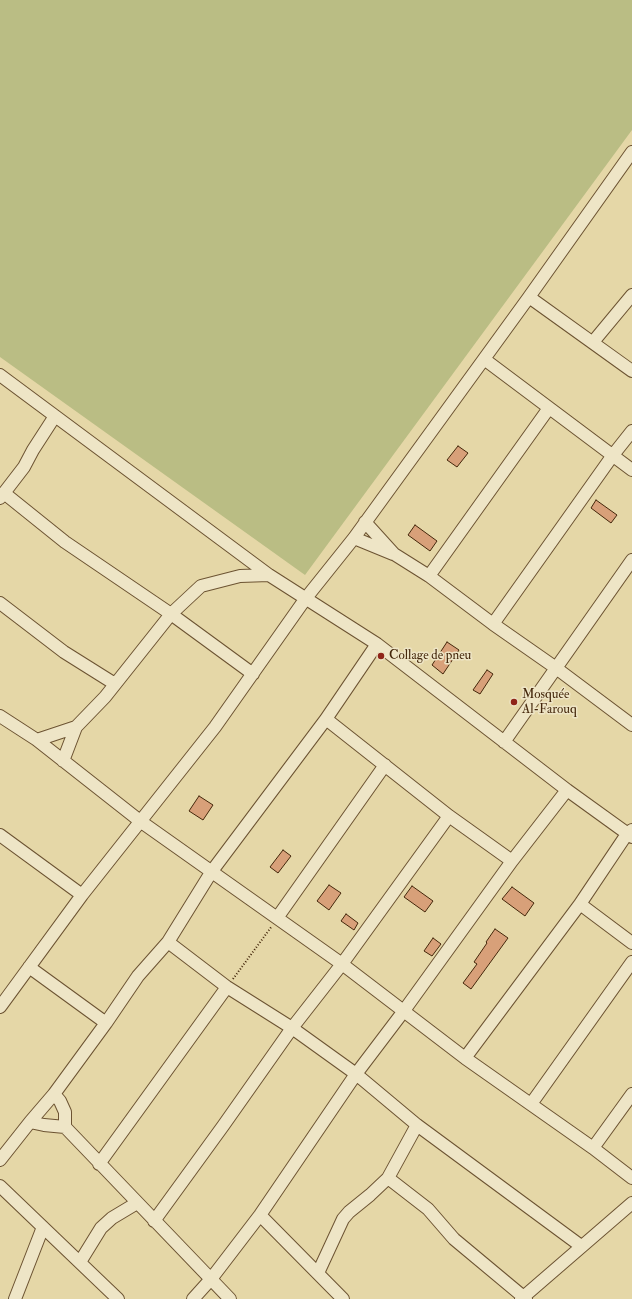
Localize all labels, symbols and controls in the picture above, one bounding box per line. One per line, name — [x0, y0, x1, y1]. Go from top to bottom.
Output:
place label: Collage de pneu — [389, 648, 471, 664]
marker: Collage de pneu — [376, 651, 386, 661]
place label: Mosquée Al-Farouq — [522, 687, 577, 718]
marker: Mosquée Al-Farouq — [509, 697, 519, 707]

